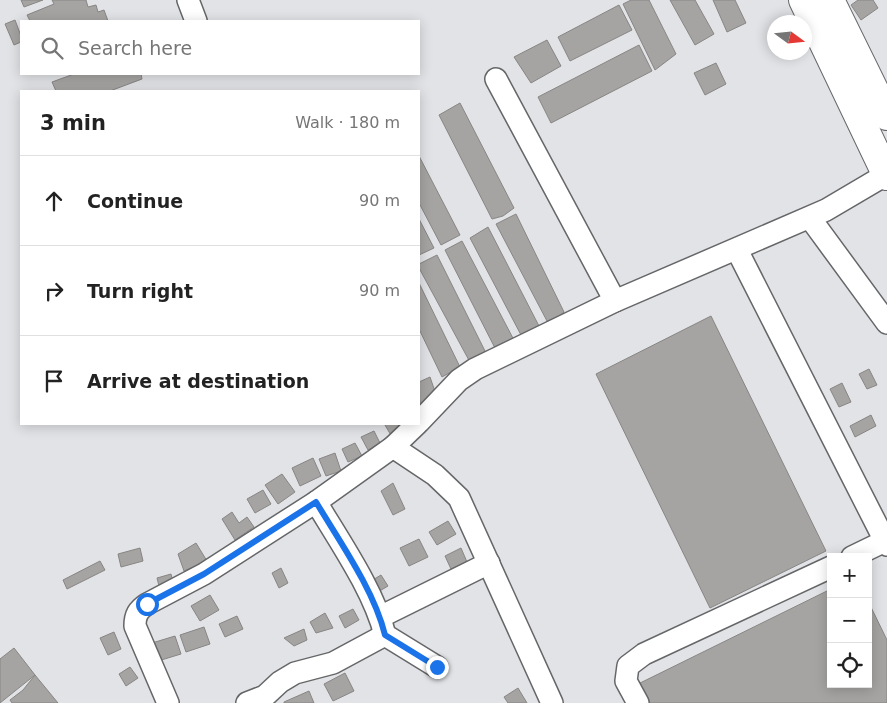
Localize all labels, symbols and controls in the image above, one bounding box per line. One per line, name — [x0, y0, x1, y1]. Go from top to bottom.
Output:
north arrow — [767, 15, 812, 60]
search box — [20, 20, 420, 75]
icon: search — [38, 34, 66, 62]
text: Search here — [78, 37, 192, 59]
text: 3 min — [40, 111, 106, 135]
text: Walk · 180 m — [295, 113, 400, 132]
icon: ahead — [40, 187, 68, 215]
text: Continue — [87, 190, 183, 212]
text: 90 m — [359, 191, 400, 210]
icon: right — [40, 277, 68, 305]
text: Turn right — [87, 280, 193, 302]
text: 90 m — [359, 281, 400, 300]
icon: arrive — [40, 367, 68, 395]
text: Arrive at destination — [87, 370, 309, 392]
map controls — [827, 553, 872, 688]
button: + — [827, 553, 872, 598]
route start — [136, 593, 159, 616]
button: − — [827, 598, 872, 643]
button: locate — [827, 643, 872, 688]
route end — [426, 656, 449, 679]

